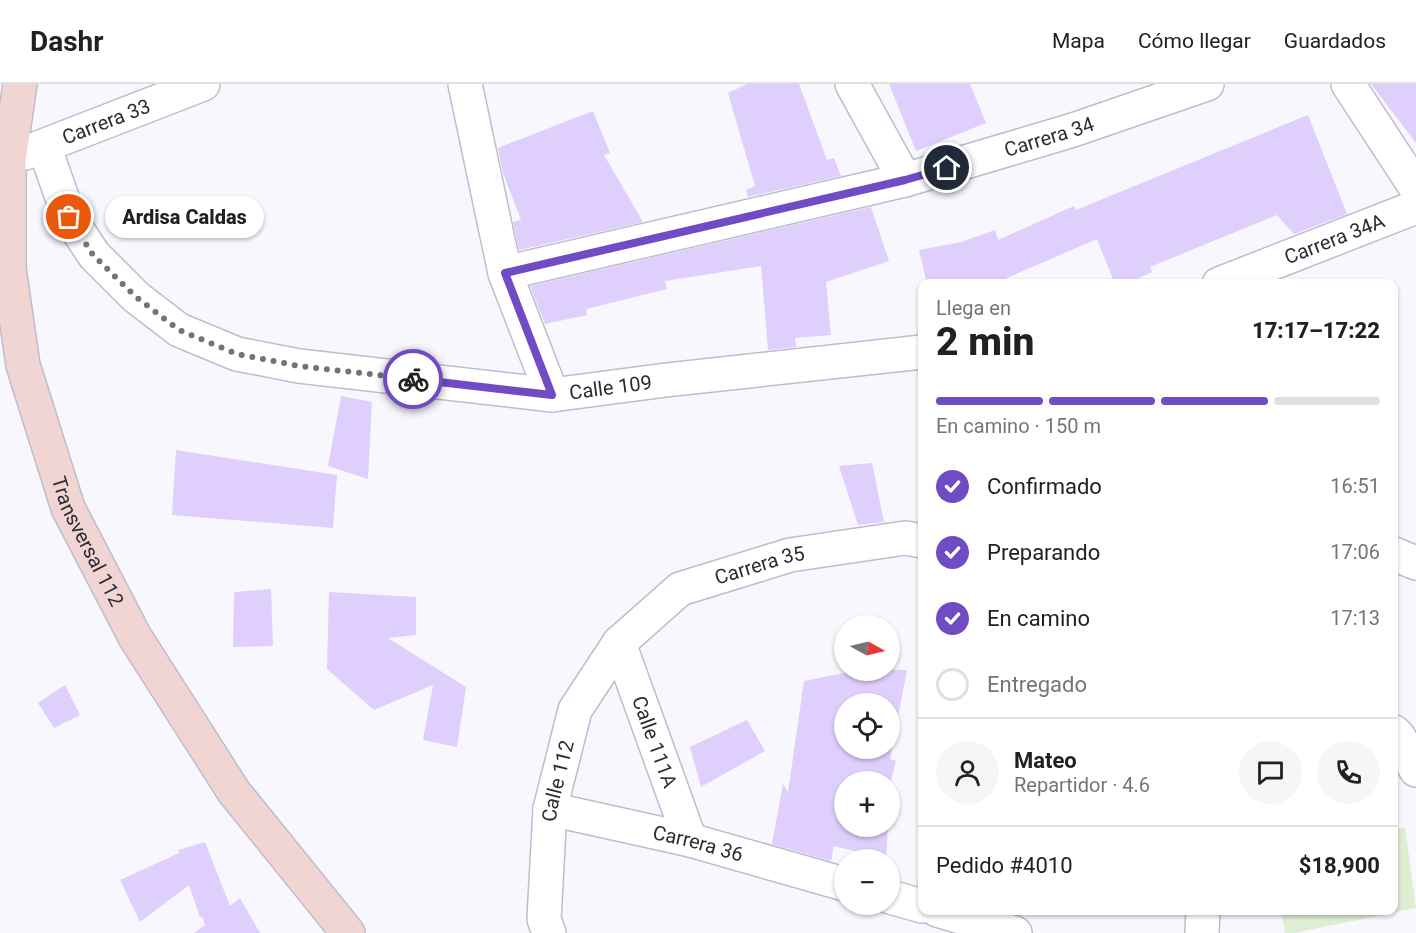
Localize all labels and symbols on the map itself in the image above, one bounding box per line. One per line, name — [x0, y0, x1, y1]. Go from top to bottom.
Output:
street label: Carrera 33 — [59, 94, 154, 149]
street label: Carrera 34 — [1001, 112, 1097, 162]
pin — [921, 142, 972, 193]
pin — [43, 191, 94, 242]
callout: Ardisa Caldas — [105, 196, 264, 238]
street label: Carrera 34A — [1281, 208, 1388, 269]
courier — [383, 349, 443, 409]
street label: Calle 109 — [568, 370, 653, 405]
street label: Transversal 112 — [47, 473, 129, 610]
street label: Carrera 35 — [712, 541, 806, 590]
north arrow — [834, 615, 900, 681]
street label: Calle 111A — [627, 693, 682, 791]
street label: Calle 112 — [537, 738, 579, 822]
street label: Carrera 36 — [651, 820, 746, 867]

